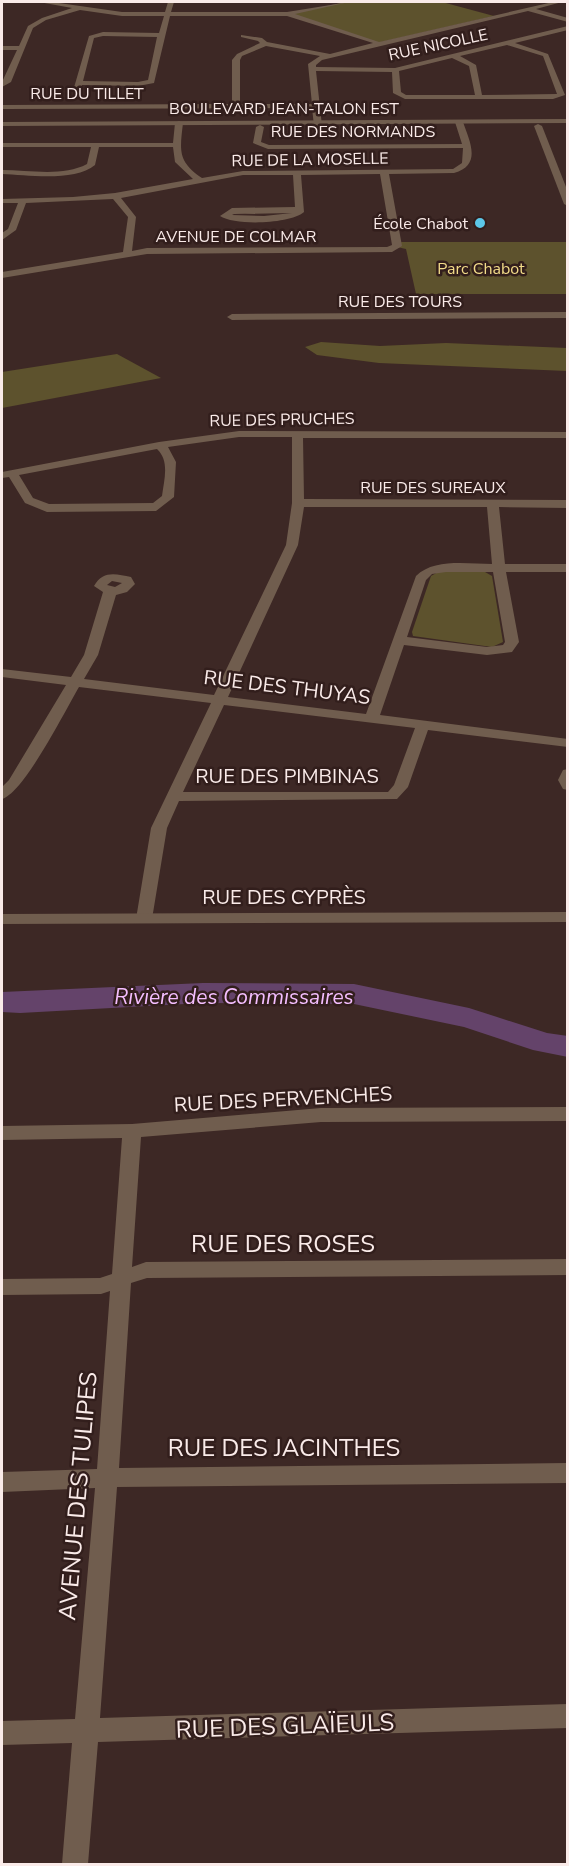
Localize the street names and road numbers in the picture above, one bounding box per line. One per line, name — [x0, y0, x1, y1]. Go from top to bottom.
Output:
street label: RUE NICOLLE — [386, 24, 490, 66]
street label: RUE DU TILLET — [30, 83, 144, 105]
street label: BOULEVARD JEAN-TALON EST — [169, 98, 399, 120]
street label: RUE DES NORMANDS — [271, 121, 435, 143]
street label: RUE DE LA MOSELLE — [231, 148, 389, 172]
street label: AVENUE DE COLMAR — [156, 226, 317, 248]
street label: RUE DES TOURS — [338, 291, 462, 313]
street label: RUE DES PRUCHES — [209, 408, 355, 432]
street label: RUE DES SUREAUX — [360, 477, 506, 499]
street label: RUE DES THUYAS — [202, 664, 372, 711]
street label: RUE DES PIMBINAS — [195, 763, 379, 790]
street label: RUE DES CYPRÈS — [202, 884, 366, 911]
street label: RUE DES PERVENCHES — [173, 1080, 393, 1119]
street label: RUE DES ROSES — [191, 1228, 375, 1260]
street label: AVENUE DES TULIPES — [51, 1370, 105, 1622]
street label: RUE DES JACINTHES — [168, 1432, 400, 1464]
street label: RUE DES GLAÏEULS — [175, 1706, 395, 1746]

